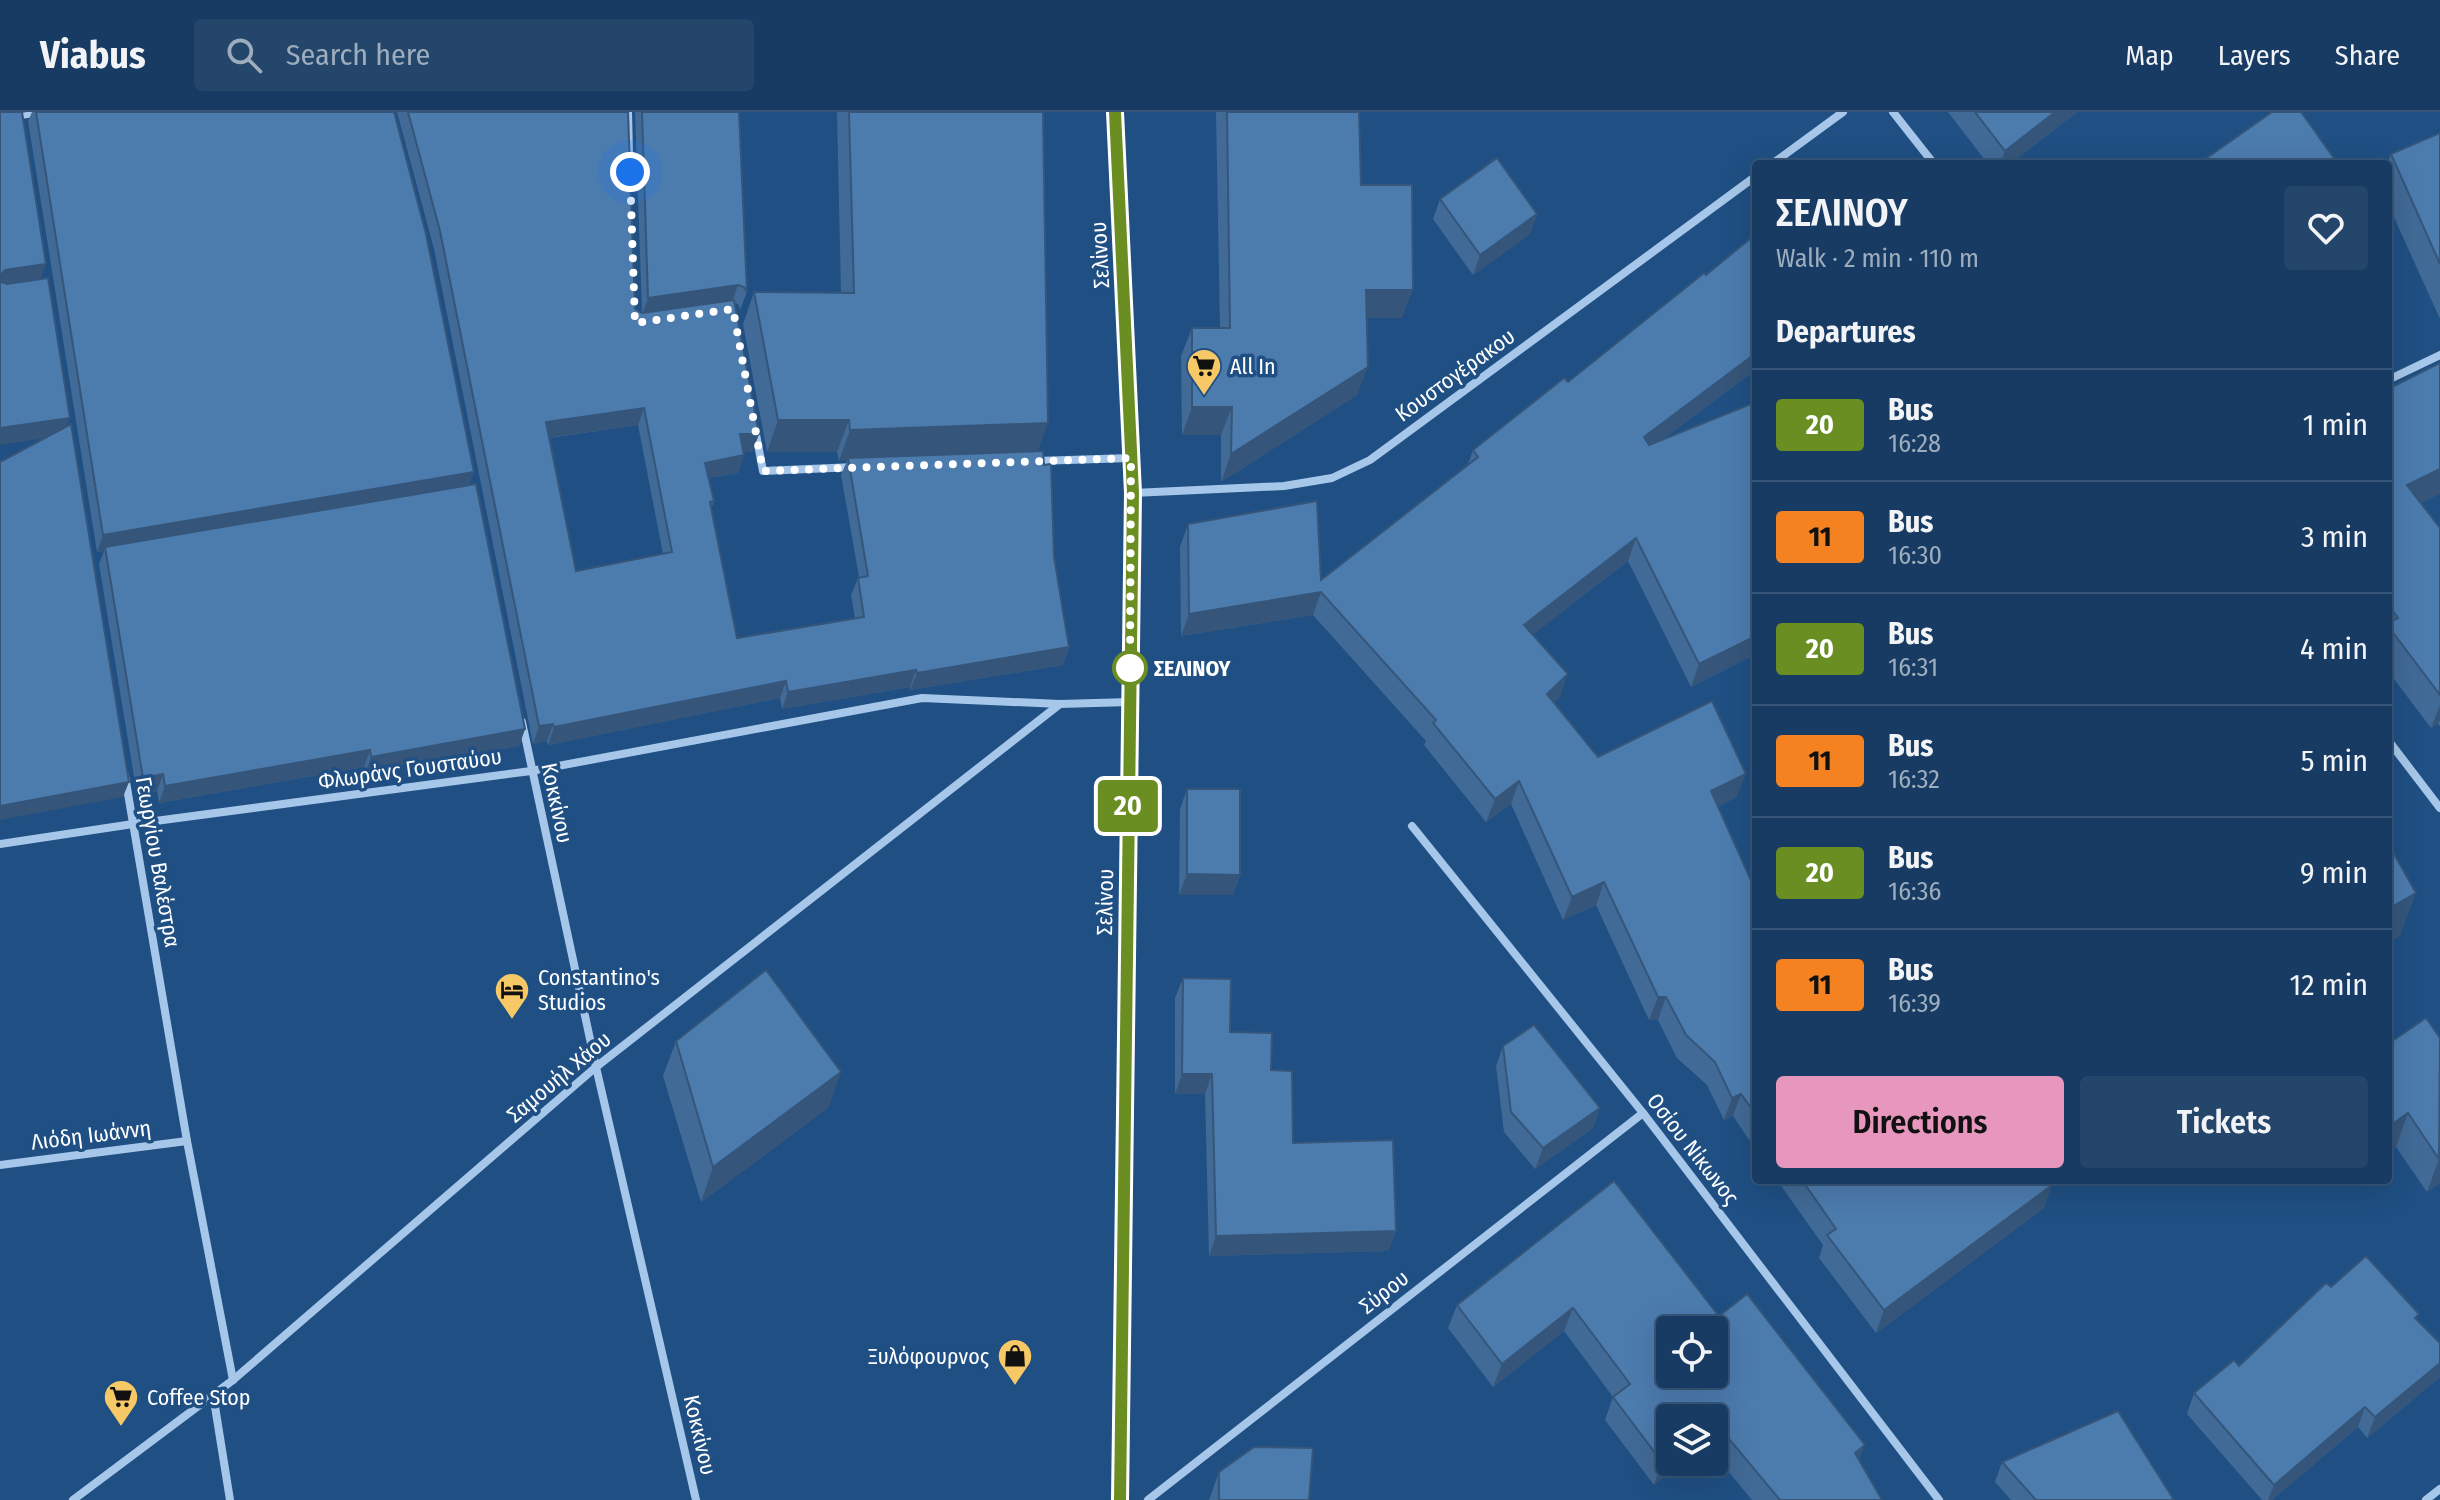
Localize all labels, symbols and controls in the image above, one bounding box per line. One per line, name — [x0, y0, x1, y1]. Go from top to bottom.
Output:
search box — [194, 19, 754, 91]
text: Viabus — [40, 32, 146, 78]
icon: search — [222, 33, 266, 77]
text: Search here — [286, 37, 430, 73]
text: Map — [2125, 39, 2174, 72]
text: Layers — [2218, 39, 2291, 72]
text: Share — [2335, 39, 2400, 72]
your location — [610, 152, 650, 192]
button: heart — [2284, 186, 2368, 270]
text: ΣΕΛΙΝΟΥ — [1776, 190, 1908, 236]
street label: Σελίνου — [1085, 221, 1115, 289]
text: Walk · 2 min · 110 m — [1776, 243, 1979, 274]
text: Departures — [1776, 314, 1916, 350]
street label: Κουστογέρακου — [1390, 323, 1520, 427]
supermarket icon: All In — [1185, 347, 1223, 397]
place label: All In — [1230, 353, 1276, 380]
text: Bus — [1888, 392, 1933, 428]
text: 1 min — [2303, 407, 2368, 443]
text: 20 — [1806, 408, 1834, 441]
text: 16:28 — [1888, 428, 1941, 459]
text: Bus — [1888, 504, 1933, 540]
text: 3 min — [2301, 519, 2368, 555]
text: 11 — [1808, 520, 1832, 553]
text: 16:30 — [1888, 540, 1942, 571]
text: Bus — [1888, 616, 1933, 652]
text: 4 min — [2300, 631, 2368, 667]
text: 20 — [1806, 632, 1834, 665]
marker: ΣΕΛΙΝΟΥ — [1113, 651, 1147, 685]
text: 16:31 — [1888, 652, 1938, 683]
place label: ΣΕΛΙΝΟΥ — [1154, 655, 1231, 682]
text: Bus — [1888, 728, 1933, 764]
street label: Φλωράνς Γουσταύου — [316, 743, 504, 795]
text: 5 min — [2301, 743, 2368, 779]
text: 11 — [1808, 744, 1832, 777]
street label: Κοκκίνου — [535, 760, 579, 846]
text: 16:32 — [1888, 764, 1940, 795]
street label: Γεωργίου Βαλέστρα — [130, 774, 186, 950]
line badge: 20 — [1092, 780, 1164, 832]
text: 20 — [1114, 789, 1142, 822]
text: Bus — [1888, 840, 1933, 876]
text: 9 min — [2300, 855, 2368, 891]
text: 20 — [1806, 856, 1834, 889]
street label: Σελίνου — [1091, 868, 1119, 936]
text: 16:36 — [1888, 876, 1941, 907]
text: Bus — [1888, 952, 1933, 988]
place label: Constantino's Studios — [538, 964, 660, 1016]
text: 12 min — [2290, 967, 2368, 1003]
text: 11 — [1808, 968, 1832, 1001]
hotel icon: Constantino's Studios — [493, 971, 531, 1021]
text: 16:39 — [1888, 988, 1941, 1019]
street label: Σαμουήλ Χάου — [502, 1026, 616, 1128]
button: Directions — [1776, 1076, 2064, 1168]
button: Tickets — [2080, 1076, 2368, 1168]
street label: Οσίου Νίκωνος — [1641, 1088, 1745, 1210]
street label: Λιόδη Ιωάννη — [29, 1114, 153, 1156]
street label: Σύρου — [1354, 1264, 1414, 1320]
map controls — [1656, 1316, 1728, 1476]
button: locate — [1656, 1316, 1728, 1388]
shop icon: Ξυλόφουρνος — [996, 1337, 1034, 1387]
place label: Ξυλόφουρνος — [868, 1343, 989, 1370]
supermarket icon: Coffee Stop — [102, 1378, 140, 1428]
place label: Coffee Stop — [147, 1384, 251, 1411]
street label: Κοκκίνου — [678, 1392, 722, 1478]
button: layers — [1656, 1404, 1728, 1476]

